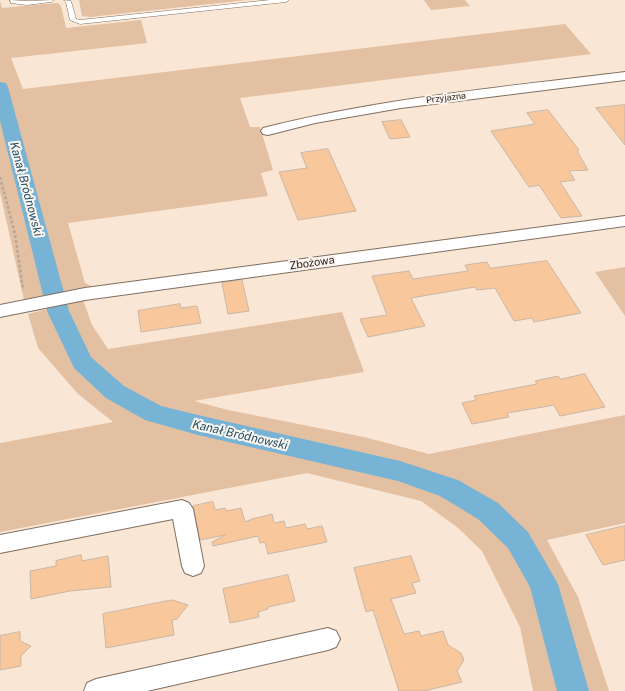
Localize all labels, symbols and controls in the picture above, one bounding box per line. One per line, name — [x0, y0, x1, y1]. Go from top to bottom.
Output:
street label: Przyjazna — [425, 90, 467, 106]
water label: Kanał Bródnowski — [6, 140, 46, 238]
street label: Zbożowa — [289, 253, 335, 273]
water label: Kanał Bródnowski — [191, 417, 289, 453]

